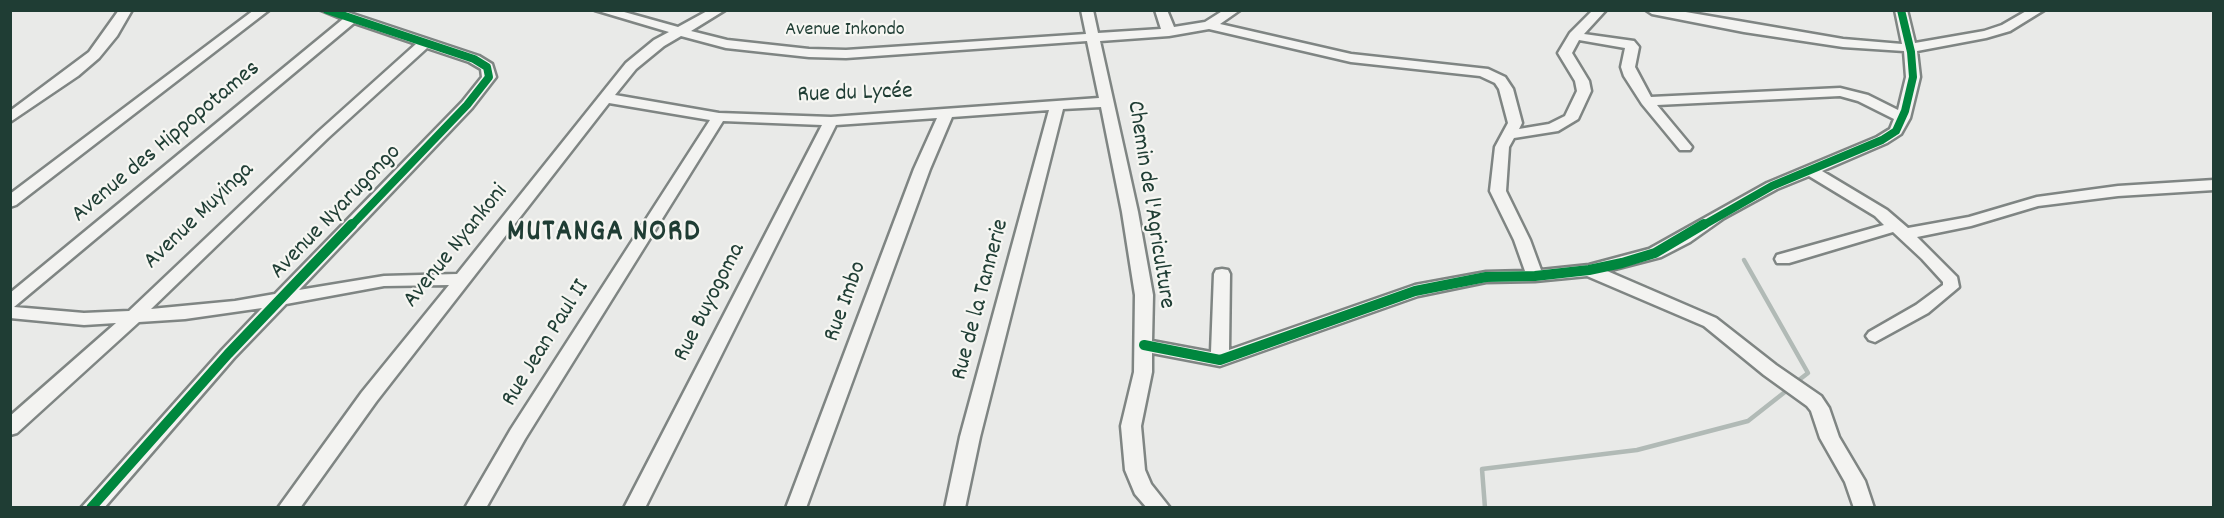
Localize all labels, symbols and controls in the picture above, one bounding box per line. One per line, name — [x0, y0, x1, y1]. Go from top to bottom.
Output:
street label: Avenue Inkondo — [785, 19, 905, 43]
street label: Avenue des Hippopotames — [67, 56, 267, 230]
street label: Rue du Lycée — [797, 79, 913, 111]
street label: Chemin de l'Agriculture — [1118, 99, 1180, 311]
street label: Avenue Nyarugongo — [265, 139, 409, 287]
street label: Avenue Muyinga — [139, 157, 261, 277]
street label: Avenue Nyankoni — [398, 179, 516, 315]
street label: Rue de la Tannerie — [947, 216, 1017, 384]
district label: MUTANGA NORD — [507, 217, 701, 253]
street label: Rue Buyogoma — [669, 239, 753, 367]
street label: Rue Imbo — [819, 258, 875, 346]
street label: Rue Jean Paul II — [497, 275, 597, 413]

